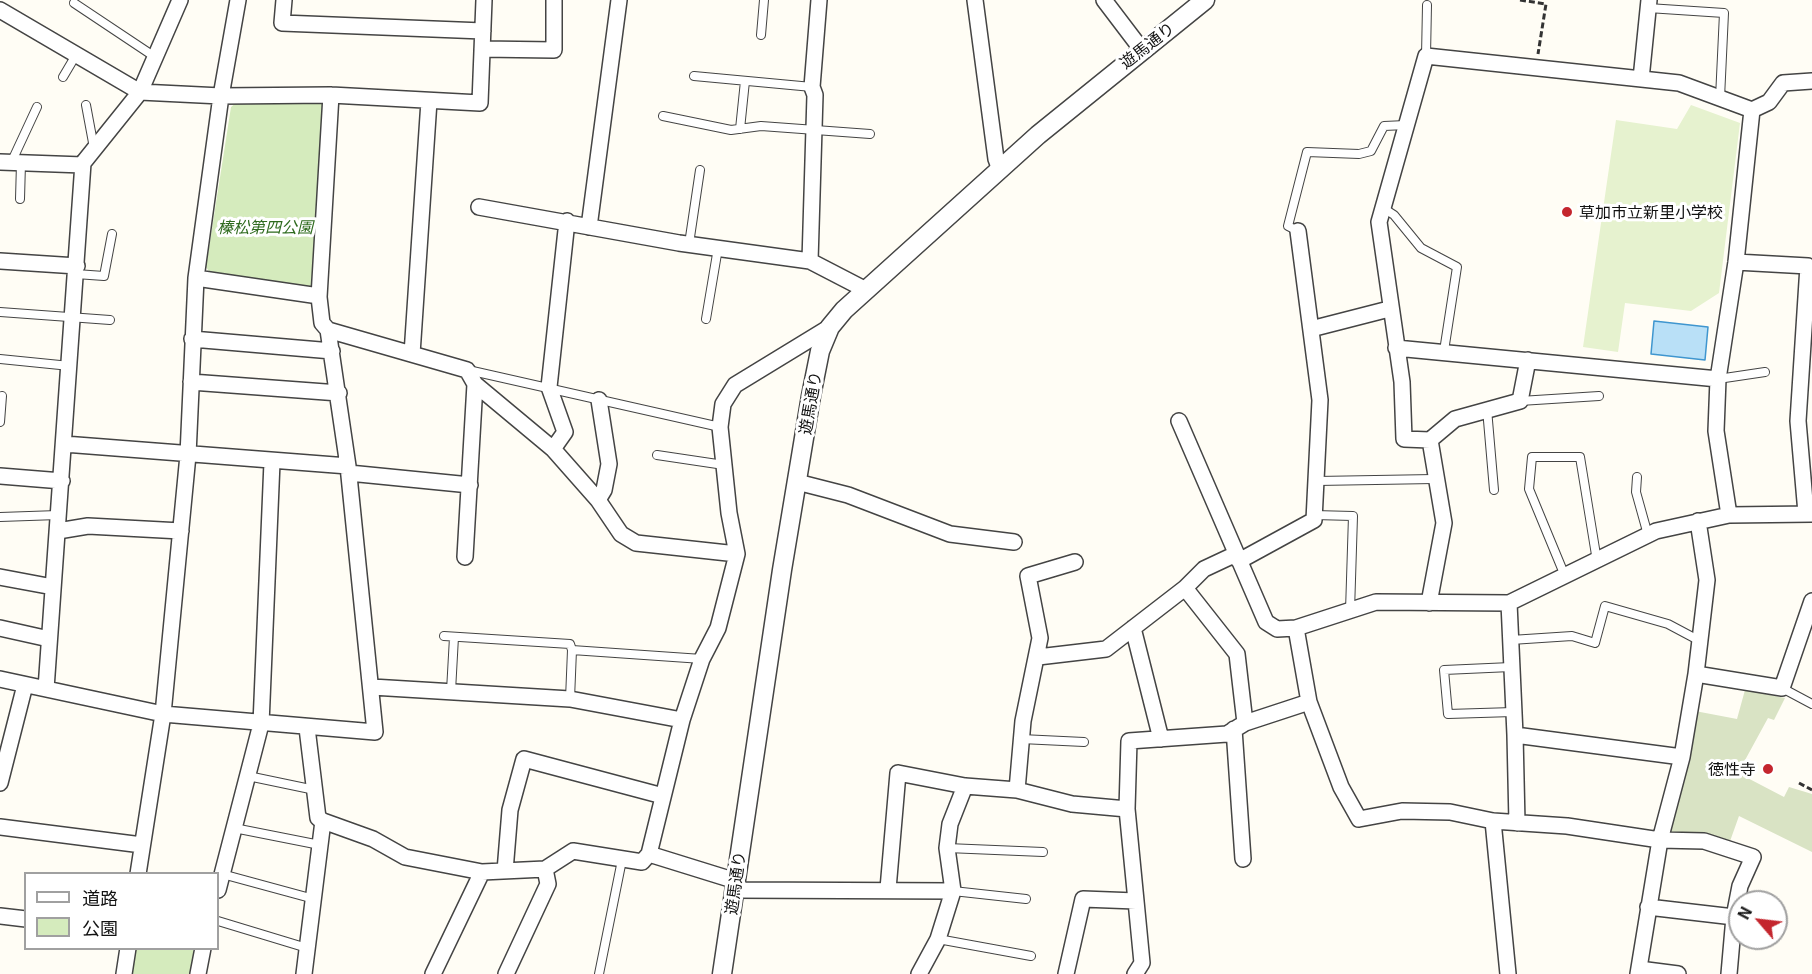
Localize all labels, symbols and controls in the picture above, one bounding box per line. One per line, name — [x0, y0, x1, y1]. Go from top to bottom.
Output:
street label: 遊馬通り — [1116, 18, 1178, 72]
place label: 草加市立新里小学校 — [1579, 202, 1723, 222]
marker: 草加市立新里小学校 — [1560, 205, 1574, 219]
park label: 榛松第四公園 — [217, 217, 313, 237]
street label: 遊馬通り — [795, 370, 825, 436]
place label: 徳性寺 — [1708, 759, 1756, 779]
marker: 徳性寺 — [1761, 762, 1775, 776]
street label: 遊馬通り — [721, 850, 749, 916]
legend — [24, 872, 219, 950]
text: 道路 — [82, 884, 118, 910]
north arrow — [1728, 890, 1788, 950]
text: N — [1730, 902, 1757, 923]
text: 公園 — [82, 914, 118, 940]

